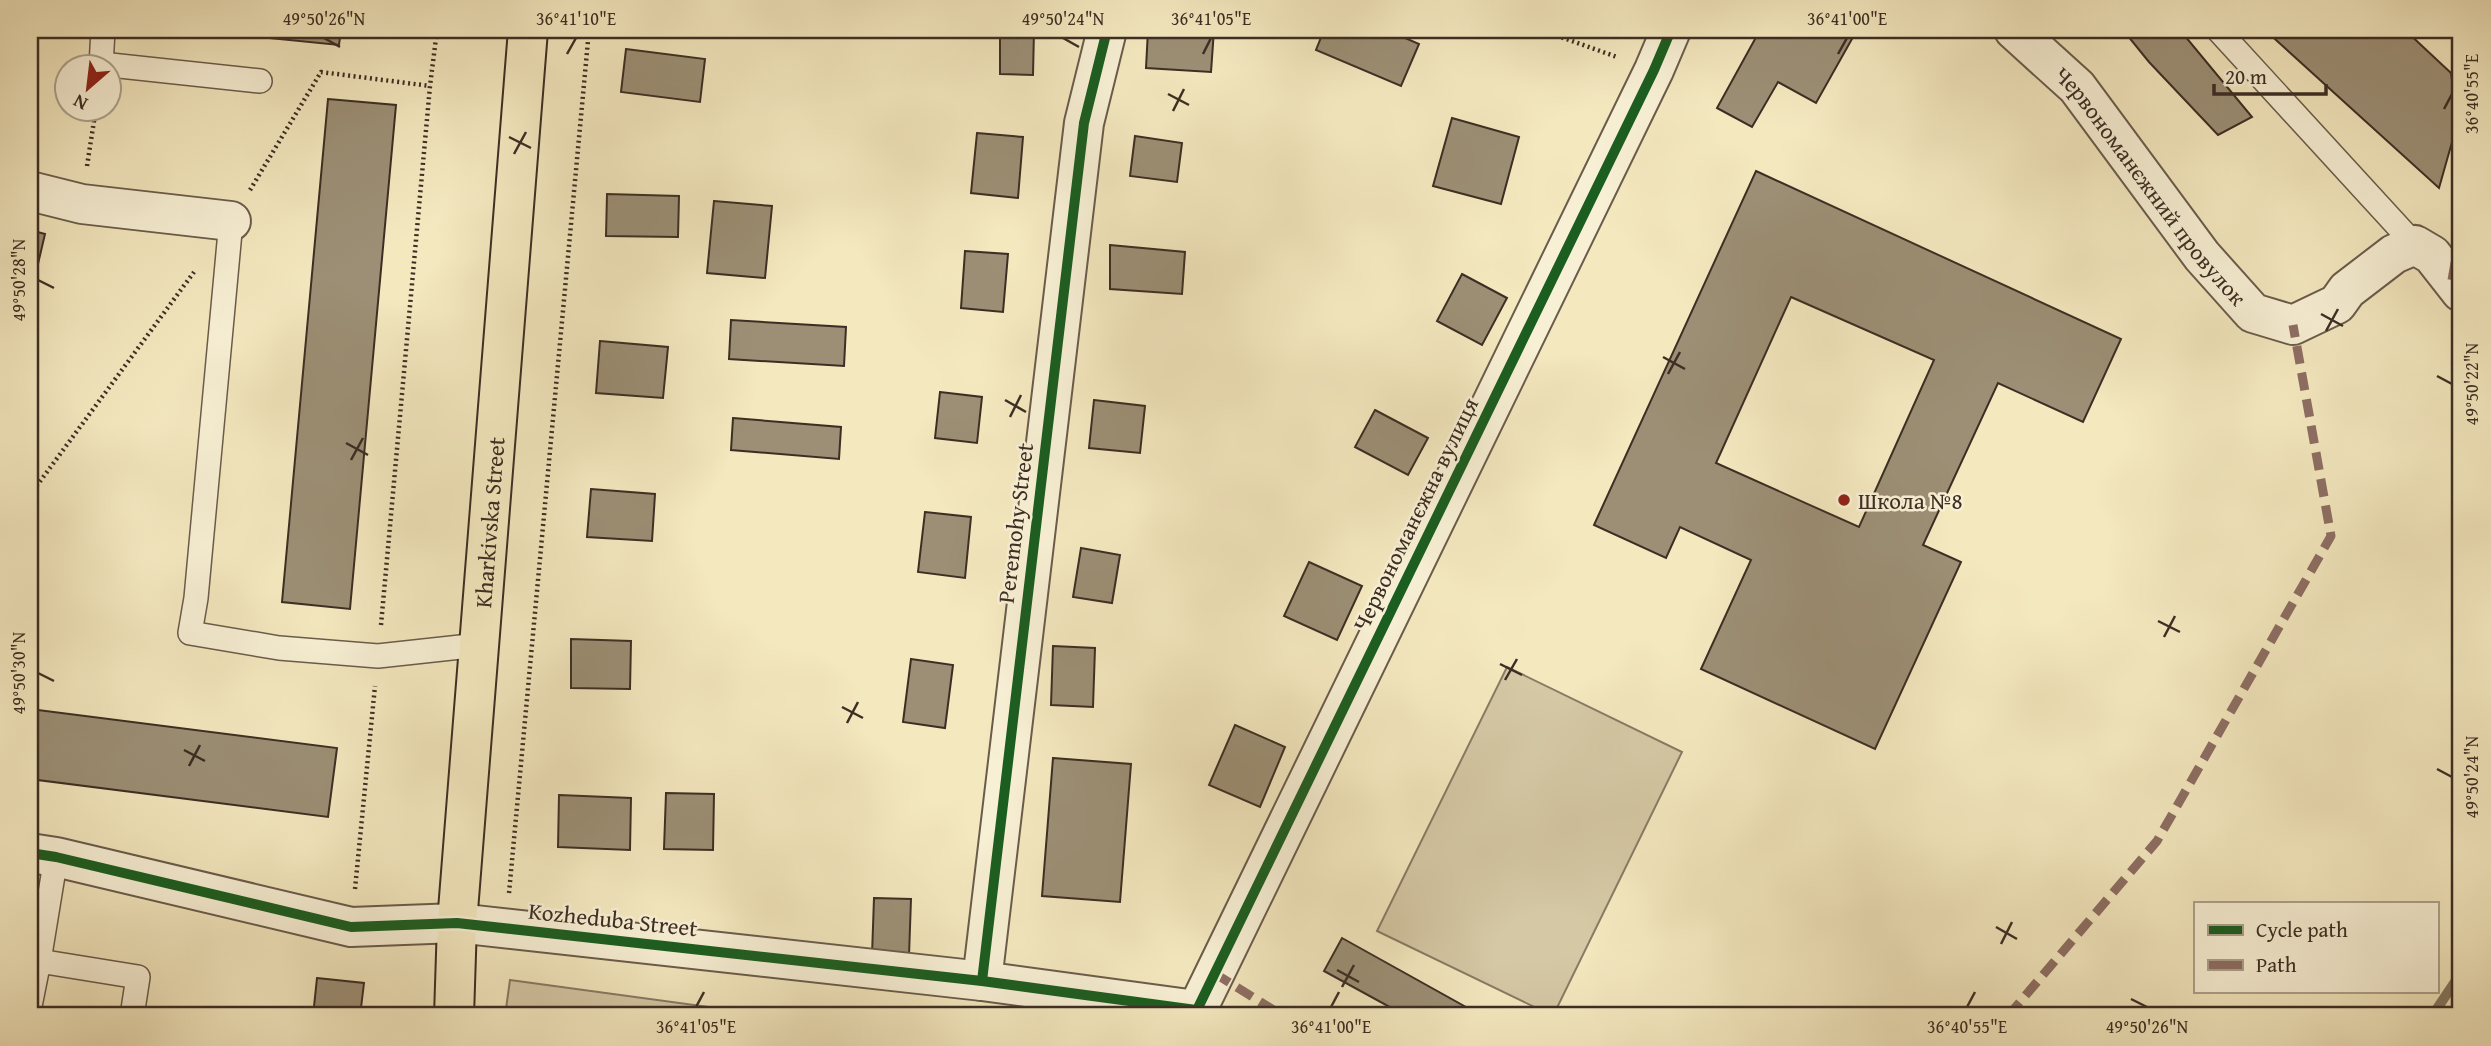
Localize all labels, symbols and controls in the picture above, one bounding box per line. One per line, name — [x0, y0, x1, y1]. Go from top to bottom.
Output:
text: 49°50'26"N — [283, 5, 366, 32]
text: 36°41'10"E — [536, 5, 616, 32]
text: 49°50'24"N — [1022, 5, 1105, 32]
text: 36°41'05"E — [1171, 5, 1251, 32]
text: 36°41'00"E — [1807, 5, 1887, 32]
north arrow — [52, 52, 122, 122]
scale bar — [2214, 52, 2326, 96]
text: 36°40'55"E — [2458, 54, 2485, 134]
street label: Червономанєжний провулок — [2048, 58, 2255, 312]
text: 20 m — [2225, 61, 2267, 92]
text: N — [68, 88, 92, 118]
text: 49°50'28"N — [5, 238, 32, 321]
text: 49°50'22"N — [2458, 342, 2485, 425]
street label: Червономанєжна вулиця — [1344, 391, 1486, 636]
street label: Kharkivska Street — [466, 436, 512, 609]
street label: Peremohy Street — [989, 441, 1041, 605]
place label: Школа №8 — [1858, 484, 1962, 517]
marker: Школа №8 — [1836, 492, 1852, 508]
text: 49°50'30"N — [5, 631, 32, 714]
text: 49°50'24"N — [2458, 735, 2485, 818]
street label: Kozheduba Street — [527, 894, 699, 944]
legend — [2194, 902, 2438, 993]
text: Cycle path — [2256, 914, 2348, 945]
text: Path — [2256, 949, 2297, 980]
text: 36°41'05"E — [656, 1013, 736, 1040]
text: 36°41'00"E — [1291, 1013, 1371, 1040]
text: 36°40'55"E — [1927, 1013, 2007, 1040]
text: 49°50'26"N — [2106, 1013, 2189, 1040]

